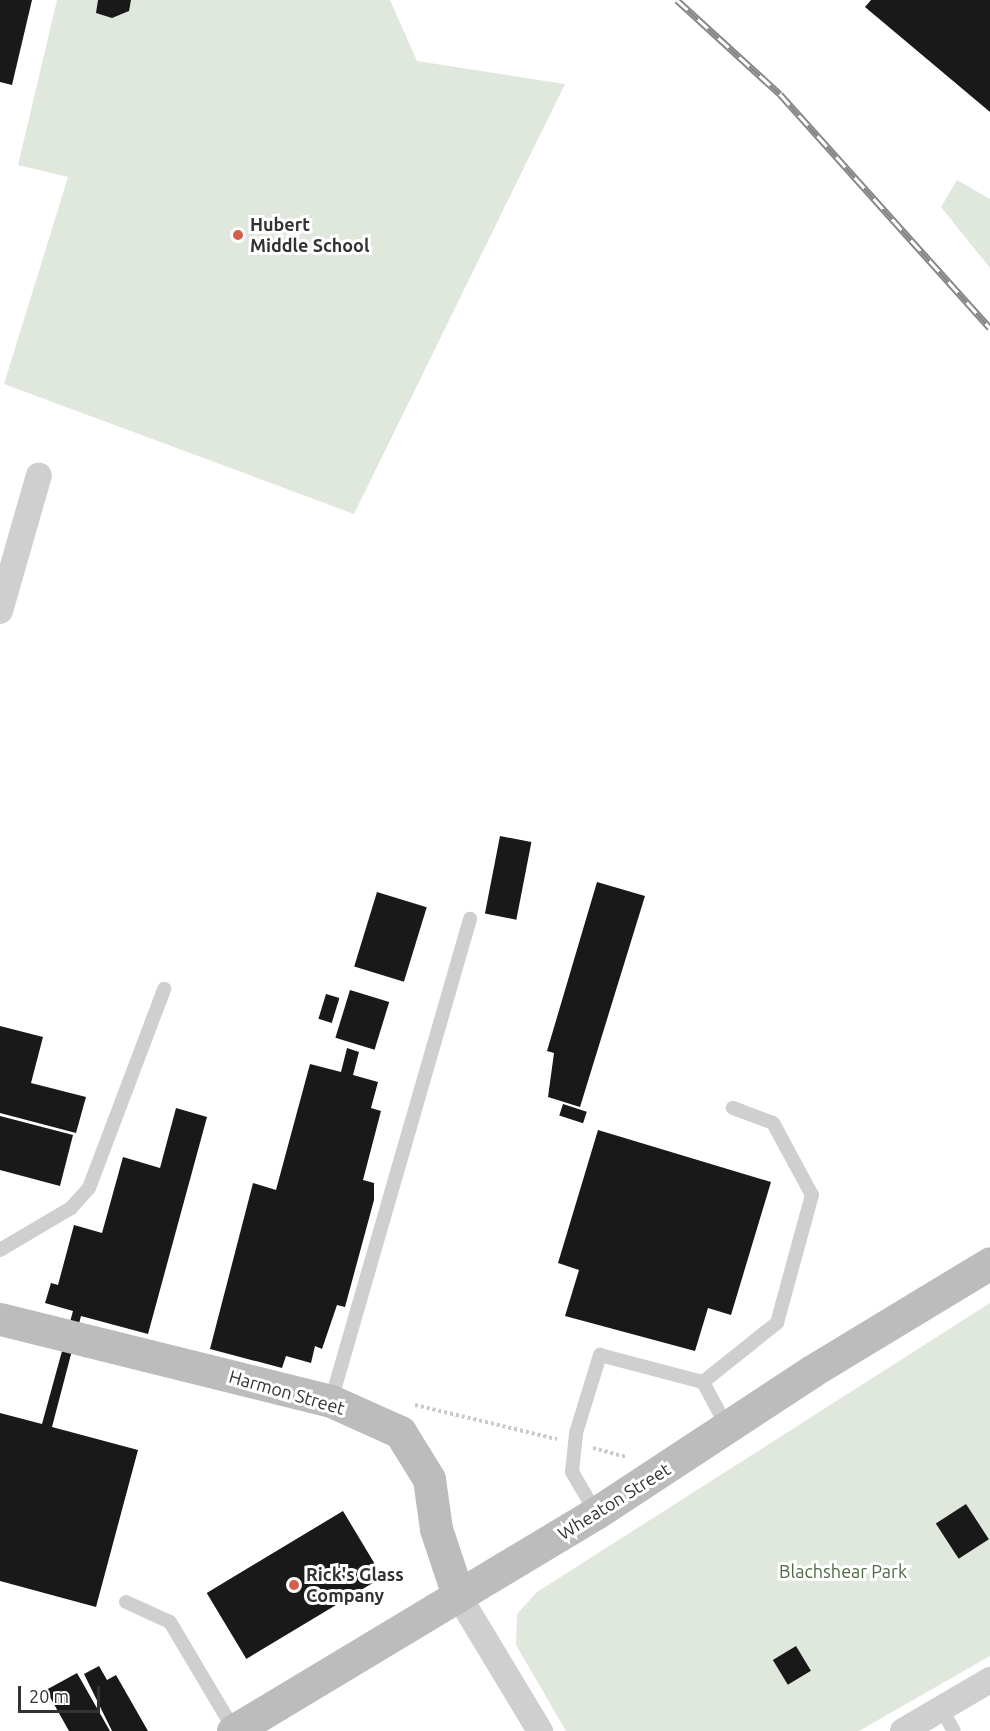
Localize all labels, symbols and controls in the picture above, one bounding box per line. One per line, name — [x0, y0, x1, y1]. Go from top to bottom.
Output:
place label: Hubert Middle School — [250, 214, 369, 256]
marker: Hubert Middle School — [231, 228, 245, 242]
street label: Harmon Street — [227, 1365, 347, 1419]
street label: Wheaton Street — [554, 1458, 674, 1544]
park label: Blachshear Park — [779, 1560, 907, 1582]
place label: Rick's Glass Company — [306, 1564, 404, 1606]
marker: Rick's Glass Company — [287, 1578, 301, 1592]
scale bar — [21, 1674, 104, 1712]
text: 20 m — [29, 1686, 69, 1706]

